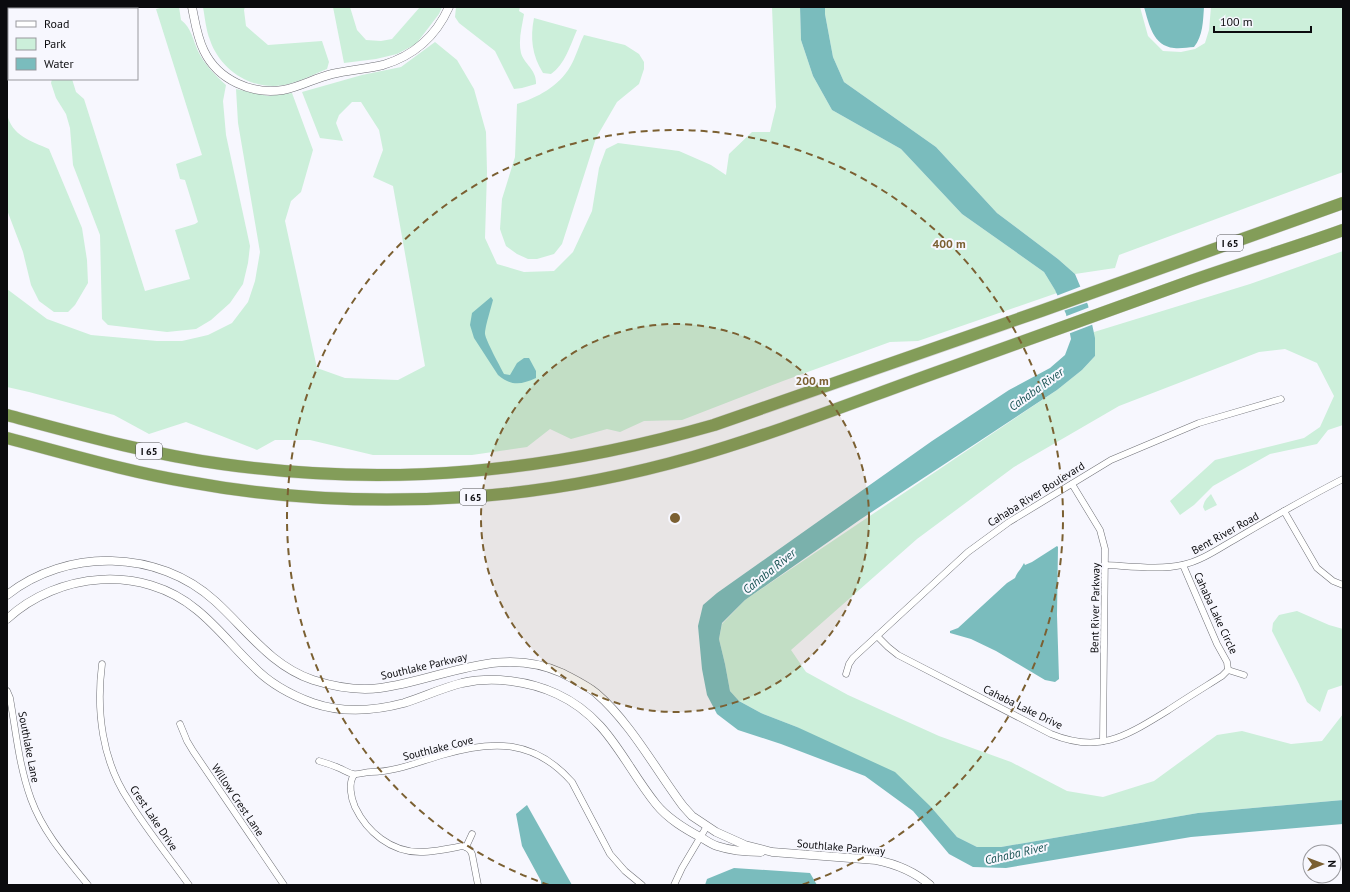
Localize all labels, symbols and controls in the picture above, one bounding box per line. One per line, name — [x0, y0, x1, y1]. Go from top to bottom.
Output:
legend — [8, 8, 138, 80]
scale bar — [1214, 8, 1311, 34]
text: 100 m — [1220, 14, 1253, 29]
text: Road — [44, 16, 69, 31]
text: Park — [44, 36, 66, 51]
text: Water — [44, 56, 74, 71]
road number: I 65 — [1217, 235, 1243, 251]
text: 400 m — [932, 236, 966, 251]
water label: Cahaba River — [1006, 364, 1067, 414]
text: 200 m — [795, 373, 829, 388]
road number: I 65 — [136, 443, 162, 459]
street label: Cahaba River Boulevard — [985, 458, 1087, 529]
road number: I 65 — [460, 489, 486, 505]
street label: Bent River Road — [1189, 509, 1261, 557]
centre of rings — [668, 511, 682, 525]
water label: Cahaba River — [739, 544, 799, 597]
street label: Bent River Parkway — [1087, 562, 1103, 653]
street label: Cahaba Lake Circle — [1191, 570, 1241, 657]
street label: Southlake Parkway — [379, 649, 470, 683]
street label: Cahaba Lake Drive — [981, 682, 1065, 732]
street label: Southlake Lane — [15, 710, 43, 784]
street label: Southlake Cove — [401, 732, 475, 764]
street label: Willow Crest Lane — [209, 761, 268, 839]
street label: Crest Lake Drive — [127, 783, 181, 854]
street label: Southlake Parkway — [796, 836, 887, 858]
water label: Cahaba River — [983, 838, 1050, 867]
north arrow — [1302, 844, 1342, 884]
text: N — [1325, 860, 1339, 868]

